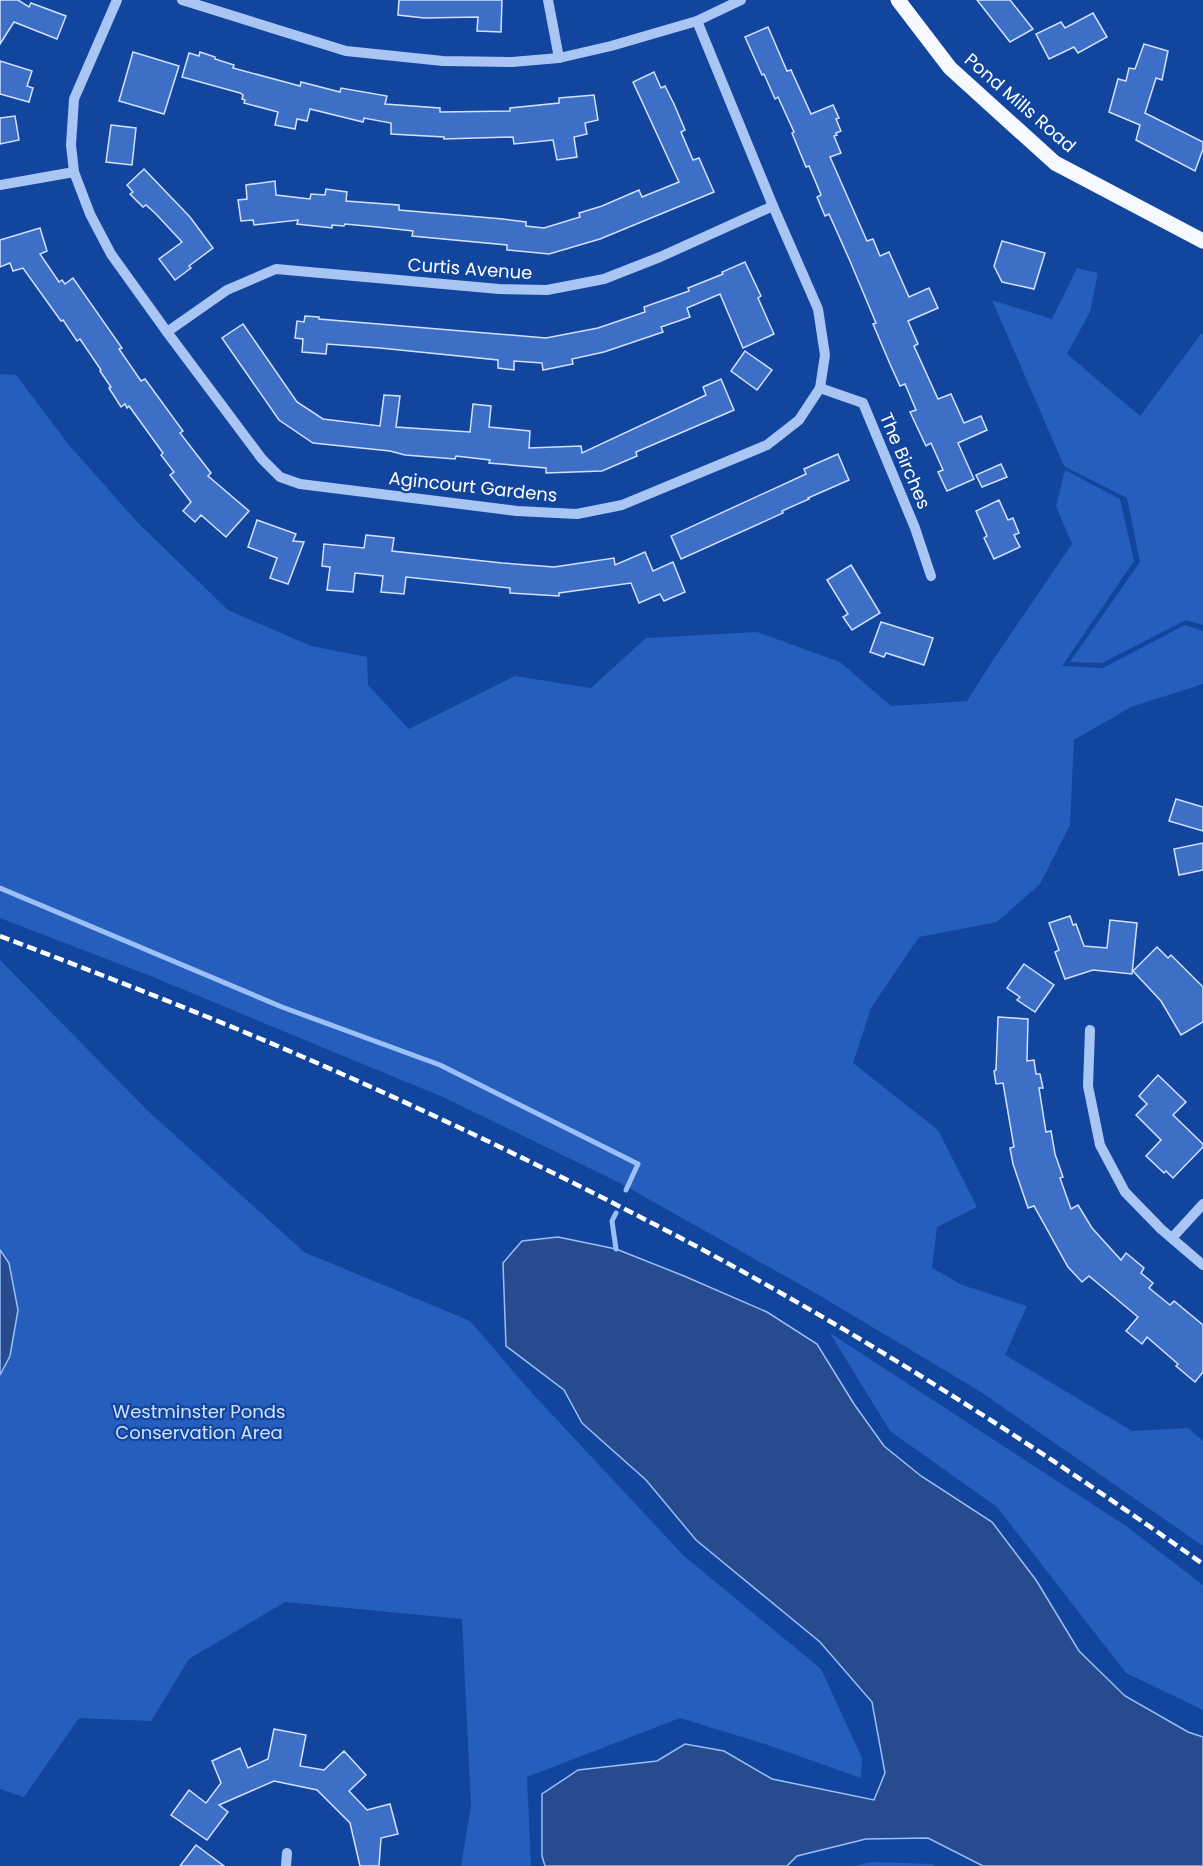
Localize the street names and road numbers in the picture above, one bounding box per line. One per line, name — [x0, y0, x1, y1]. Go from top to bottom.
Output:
street label: Pond Mills Road — [959, 47, 1081, 158]
street label: Curtis Avenue — [407, 252, 533, 285]
street label: The Birches — [874, 409, 937, 513]
street label: Agincourt Gardens — [387, 465, 559, 508]

